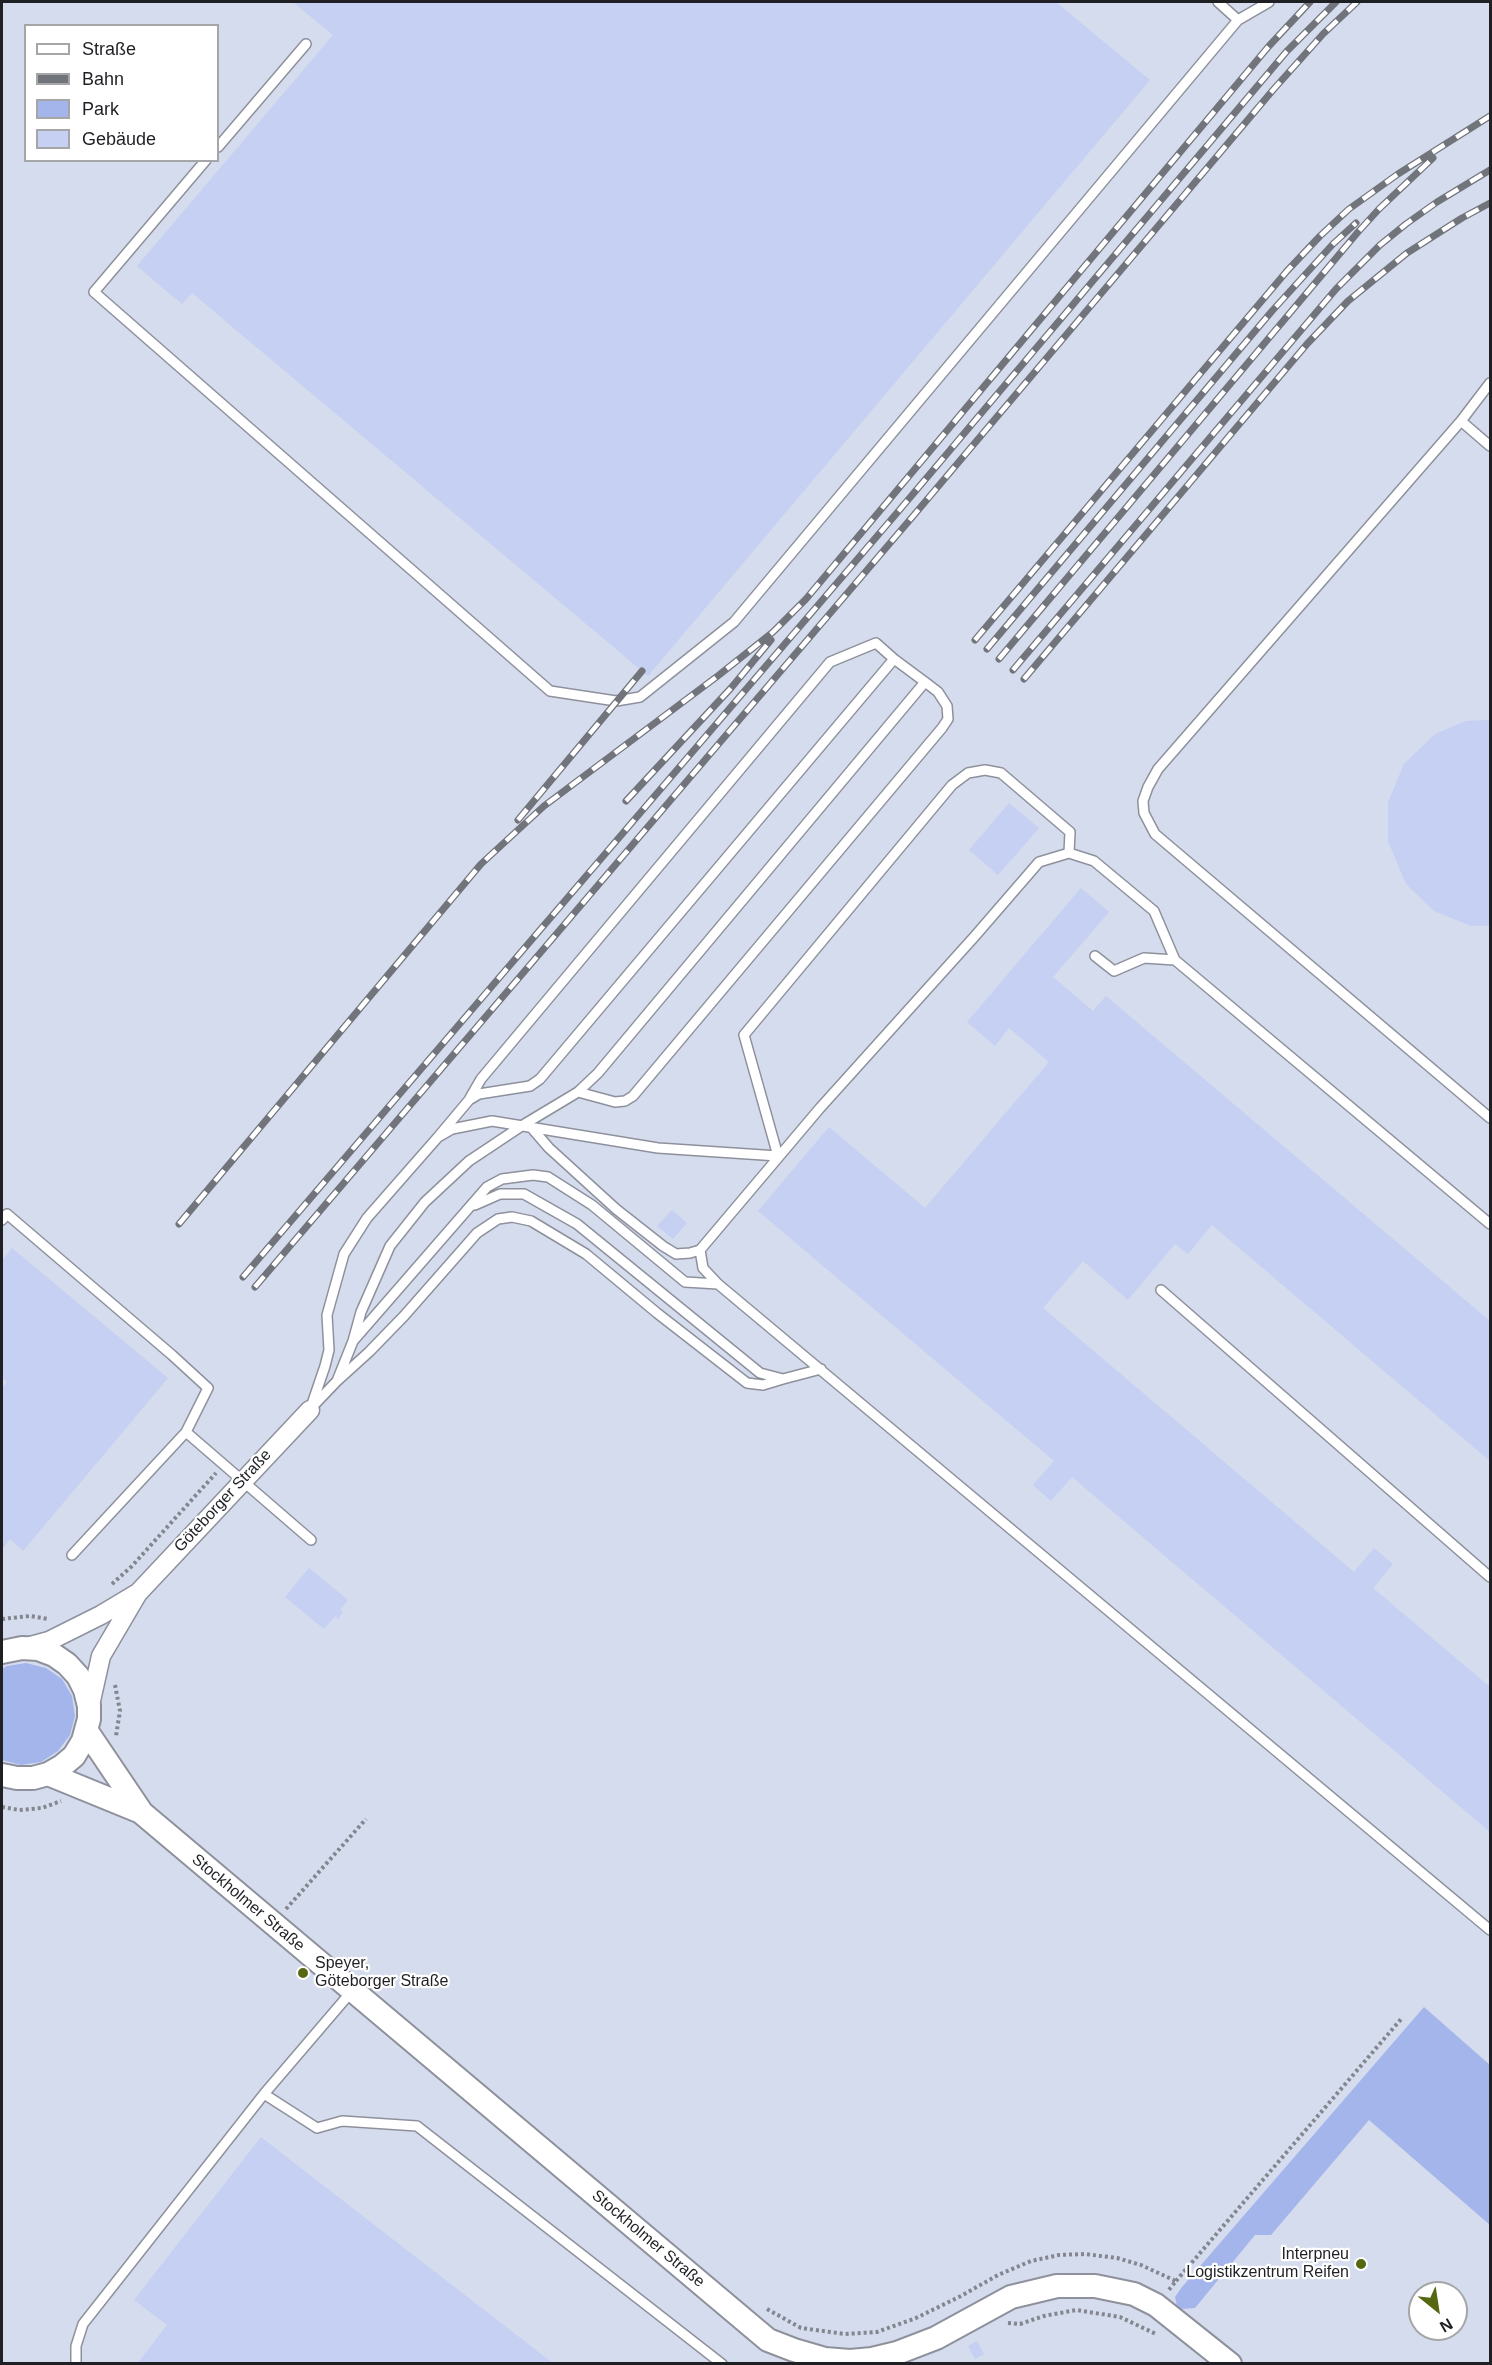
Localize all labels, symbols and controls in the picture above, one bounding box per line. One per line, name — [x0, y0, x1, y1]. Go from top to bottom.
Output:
legend — [24, 24, 219, 162]
text: Straße — [82, 39, 136, 59]
text: Bahn — [82, 69, 124, 89]
text: Park — [82, 99, 119, 119]
text: Gebäude — [82, 129, 156, 149]
street label: Göteborger Straße — [170, 1446, 276, 1556]
street label: Stockholmer Straße — [188, 1850, 308, 1956]
place label: Speyer, Göteborger Straße — [315, 1954, 448, 1992]
marker: Speyer, Göteborger Straße — [296, 1966, 310, 1980]
street label: Stockholmer Straße — [588, 2186, 708, 2292]
place label: Interpneu Logistikzentrum Reifen — [1186, 2245, 1349, 2283]
marker: Interpneu Logistikzentrum Reifen — [1354, 2257, 1368, 2271]
north arrow — [1408, 2281, 1468, 2341]
text: N — [1437, 2315, 1456, 2336]

